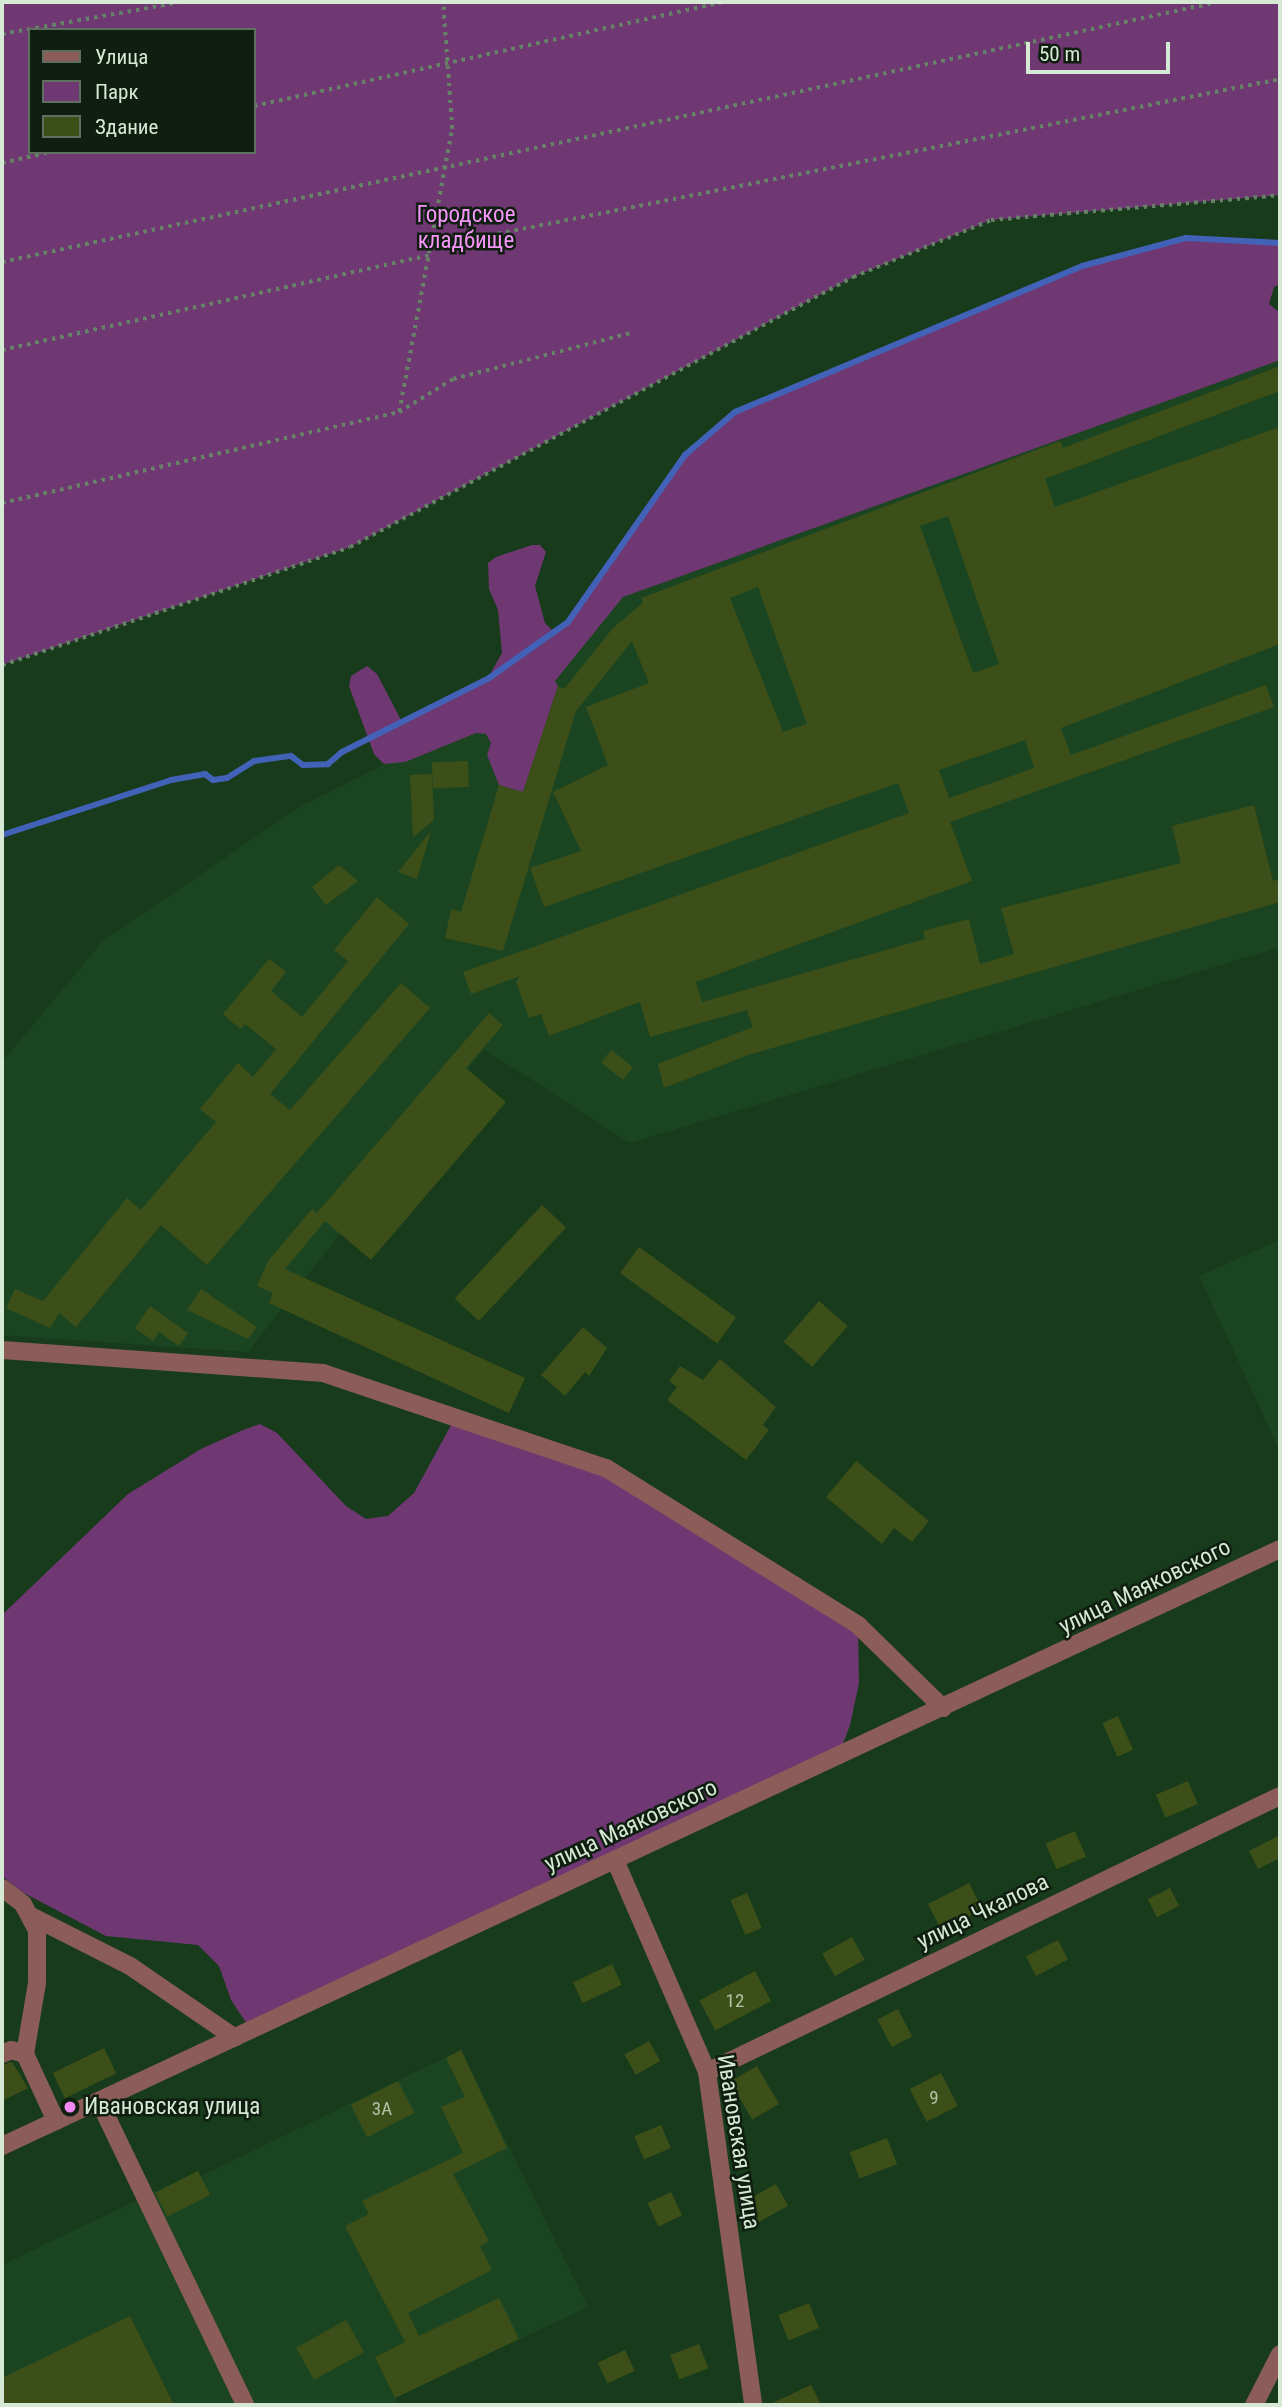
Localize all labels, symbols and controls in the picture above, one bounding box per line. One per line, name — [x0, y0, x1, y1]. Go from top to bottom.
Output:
legend — [28, 28, 256, 154]
scale bar — [1030, 28, 1174, 72]
text: 50 m — [1039, 42, 1080, 66]
text: Улица — [95, 45, 148, 69]
text: Парк — [95, 80, 139, 104]
text: Здание — [95, 115, 158, 139]
park label: Городское кладбище — [417, 201, 515, 255]
street label: улица Маяковского — [1055, 1534, 1235, 1640]
street label: улица Маяковского — [540, 1774, 722, 1878]
street label: улица Чкалова — [913, 1868, 1053, 1956]
house number: 12 — [726, 1990, 744, 2012]
street label: Ивановская улица — [711, 2053, 765, 2231]
house number: 9 — [929, 2087, 939, 2109]
place label: Ивановская улица — [84, 2093, 260, 2121]
house number: 3А — [372, 2098, 392, 2120]
marker: Ивановская улица — [62, 2099, 78, 2115]

